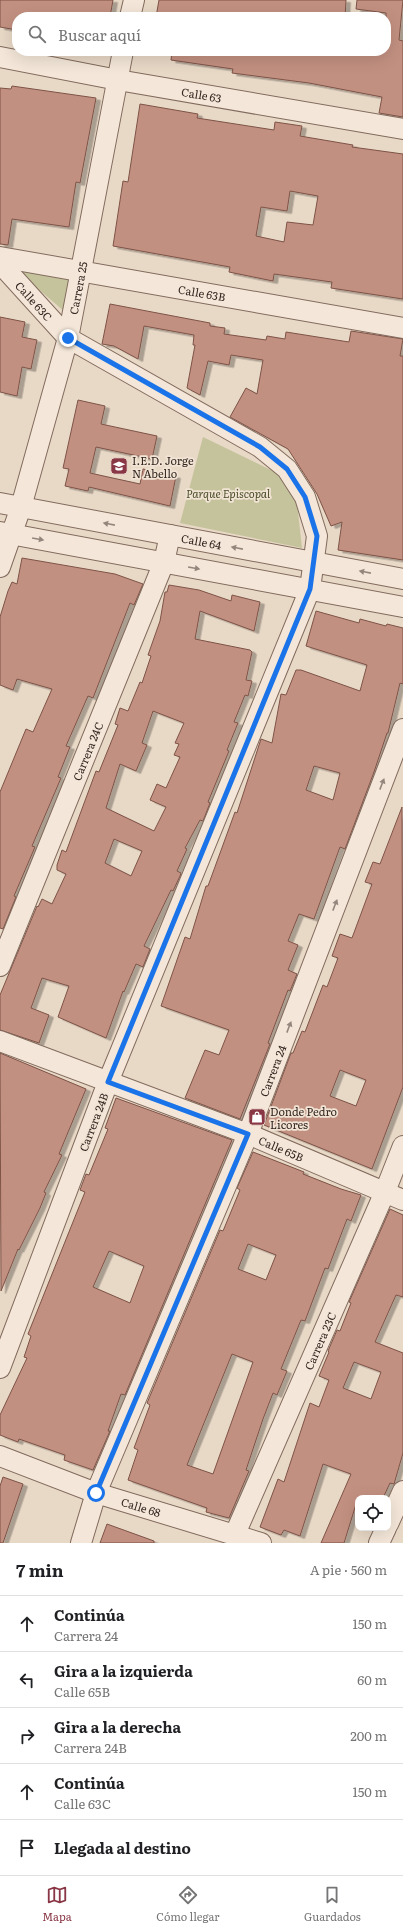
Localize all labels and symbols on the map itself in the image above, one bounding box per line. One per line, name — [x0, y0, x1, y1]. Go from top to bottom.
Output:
street label: Calle 63 — [180, 83, 223, 106]
street label: Carrera 25 — [65, 260, 91, 316]
street label: Calle 63C — [12, 278, 57, 324]
street label: Calle 63B — [177, 281, 227, 305]
route end — [59, 329, 77, 347]
place label: I.E.D. Jorge N Abello — [132, 452, 194, 481]
school or university icon: I.E.D. Jorge N Abello — [109, 456, 129, 476]
park label: Parque Episcopal — [186, 485, 271, 501]
one-way arrow — [103, 520, 115, 526]
street label: Calle 64 — [180, 529, 223, 553]
one-way arrow — [32, 537, 44, 543]
one-way arrow — [231, 544, 243, 550]
one-way arrow — [188, 565, 200, 571]
one-way arrow — [359, 568, 371, 574]
street label: Carrera 24C — [68, 719, 106, 783]
one-way arrow — [379, 777, 385, 789]
one-way arrow — [333, 899, 339, 911]
one-way arrow — [287, 1020, 293, 1032]
street label: Carrera 24 — [255, 1042, 289, 1099]
street label: Carrera 24B — [75, 1090, 111, 1154]
place label: Donde Pedro Licores — [270, 1103, 337, 1132]
shop icon: Donde Pedro Licores — [247, 1107, 267, 1127]
street label: Calle 65B — [256, 1131, 306, 1165]
street label: Carrera 23C — [300, 1309, 340, 1372]
route start — [87, 1484, 105, 1502]
street label: Calle 68 — [119, 1493, 163, 1520]

